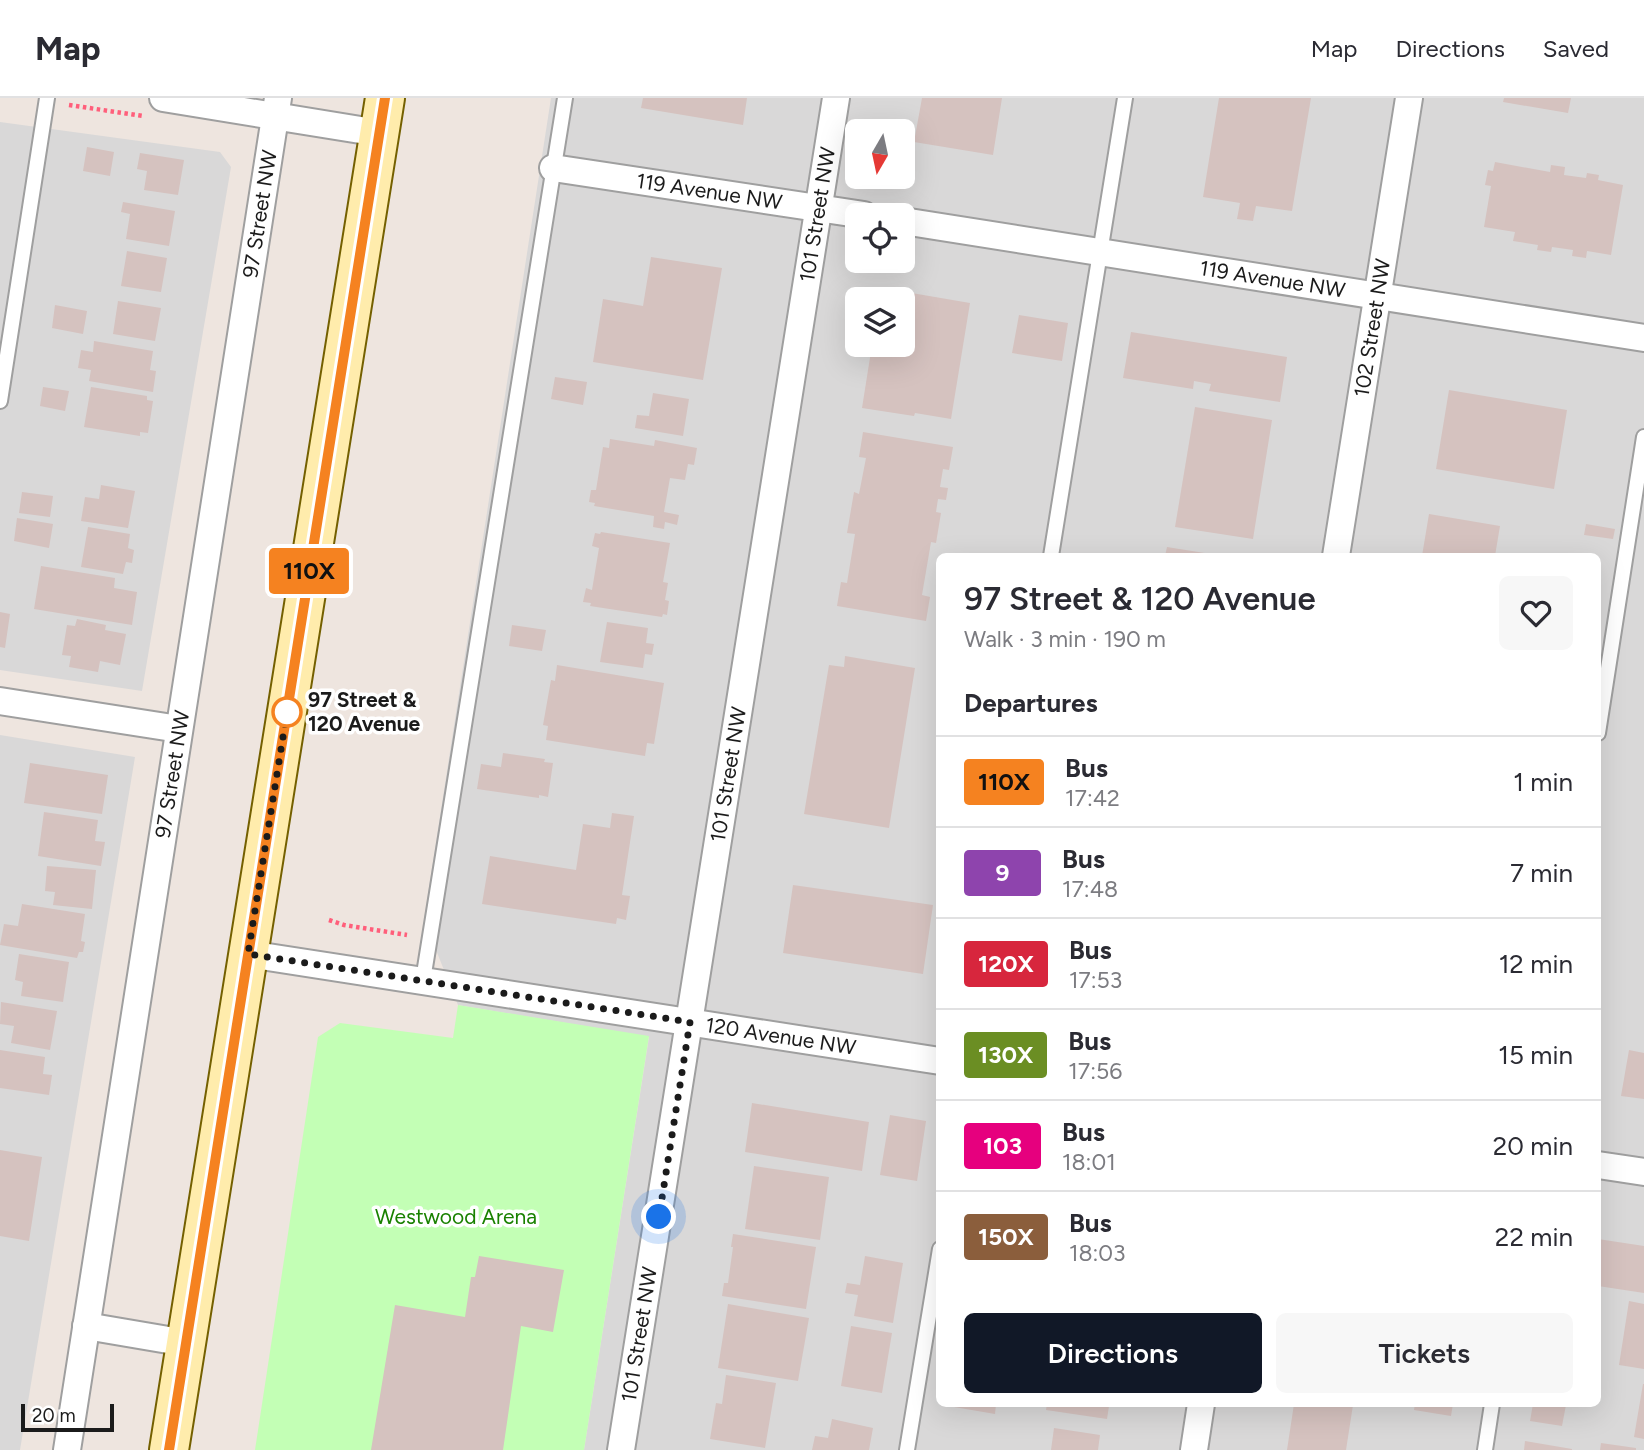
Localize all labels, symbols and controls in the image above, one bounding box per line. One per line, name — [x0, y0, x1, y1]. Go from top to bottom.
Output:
text: Map — [35, 29, 101, 68]
text: Map — [1311, 34, 1357, 63]
text: Directions — [1395, 34, 1505, 63]
text: Saved — [1543, 34, 1609, 63]
north arrow — [845, 119, 915, 189]
map controls — [845, 119, 915, 357]
street label: 101 Street NW — [794, 145, 840, 284]
street label: 97 Street NW — [237, 148, 282, 279]
street label: 119 Avenue NW — [635, 168, 784, 214]
button: locate — [845, 203, 915, 273]
street label: 119 Avenue NW — [1198, 255, 1347, 303]
street label: 102 Street NW — [1349, 257, 1395, 399]
button: layers — [845, 287, 915, 357]
line badge: 110X — [260, 548, 358, 594]
text: 110X — [283, 556, 335, 585]
button: heart — [1499, 576, 1573, 650]
text: 97 Street & 120 Avenue — [964, 579, 1316, 618]
text: Walk · 3 min · 190 m — [964, 625, 1166, 653]
place label: 97 Street & 120 Avenue — [308, 687, 421, 736]
text: Departures — [964, 687, 1098, 719]
marker: 97 Street & 120 Avenue — [272, 697, 302, 727]
street label: 101 Street NW — [705, 705, 751, 844]
street label: 97 Street NW — [150, 709, 194, 840]
text: Bus — [1065, 752, 1108, 784]
text: 1 min — [1513, 766, 1573, 798]
text: 110X — [978, 767, 1030, 796]
text: 17:42 — [1065, 784, 1120, 812]
text: Bus — [1062, 843, 1105, 875]
text: 7 min — [1510, 857, 1573, 889]
text: 9 — [996, 858, 1009, 887]
text: 17:48 — [1062, 875, 1118, 903]
text: Bus — [1069, 934, 1112, 966]
text: 12 min — [1499, 948, 1573, 980]
text: 120X — [978, 949, 1034, 978]
text: 17:53 — [1069, 966, 1122, 994]
street label: 120 Avenue NW — [704, 1012, 858, 1060]
text: Bus — [1068, 1025, 1111, 1057]
text: 15 min — [1498, 1039, 1573, 1071]
text: 130X — [978, 1040, 1033, 1069]
text: 17:56 — [1068, 1057, 1122, 1085]
text: Bus — [1062, 1116, 1105, 1148]
text: 20 min — [1493, 1130, 1573, 1162]
text: 103 — [983, 1131, 1022, 1160]
text: 18:01 — [1062, 1148, 1116, 1176]
your location — [641, 1199, 676, 1234]
park label: Westwood Arena — [375, 1204, 537, 1229]
text: Bus — [1069, 1207, 1112, 1239]
text: 22 min — [1495, 1221, 1573, 1253]
text: 150X — [978, 1222, 1034, 1251]
text: 18:03 — [1069, 1239, 1126, 1267]
street label: 101 Street NW — [616, 1265, 662, 1404]
button: Directions — [964, 1313, 1262, 1393]
button: Tickets — [1276, 1313, 1573, 1393]
scale bar — [21, 1401, 114, 1433]
text: 20 m — [32, 1404, 76, 1427]

